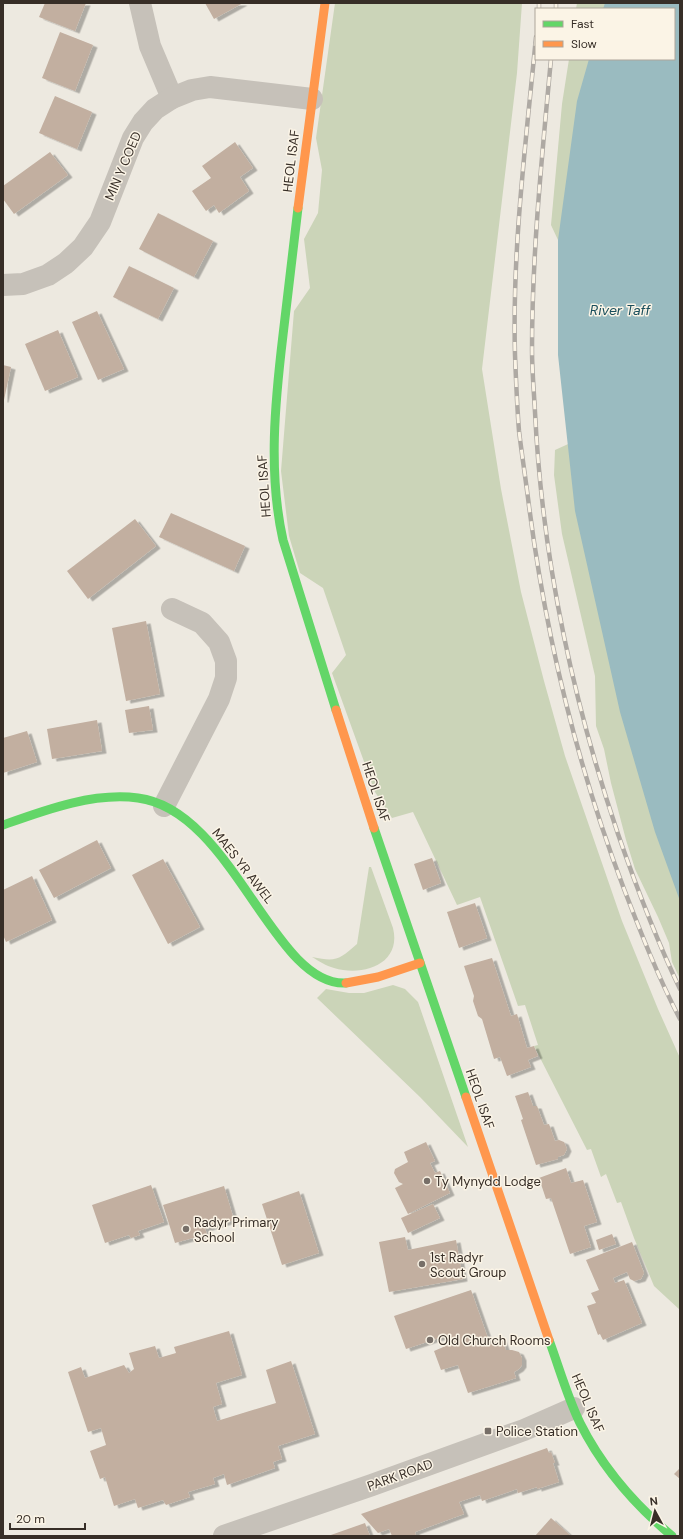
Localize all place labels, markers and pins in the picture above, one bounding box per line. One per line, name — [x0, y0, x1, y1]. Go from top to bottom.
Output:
place label: Ty Mynydd Lodge — [435, 1173, 541, 1190]
marker: Ty Mynydd Lodge — [422, 1176, 432, 1186]
place label: Radyr Primary School — [194, 1214, 278, 1246]
marker: Radyr Primary School — [181, 1224, 191, 1234]
place label: 1st Radyr Scout Group — [430, 1249, 506, 1281]
marker: 1st Radyr Scout Group — [417, 1259, 427, 1269]
place label: Old Church Rooms — [438, 1332, 551, 1349]
marker: Old Church Rooms — [425, 1335, 435, 1345]
place label: Police Station — [496, 1423, 578, 1440]
marker: Police Station — [483, 1426, 493, 1436]

